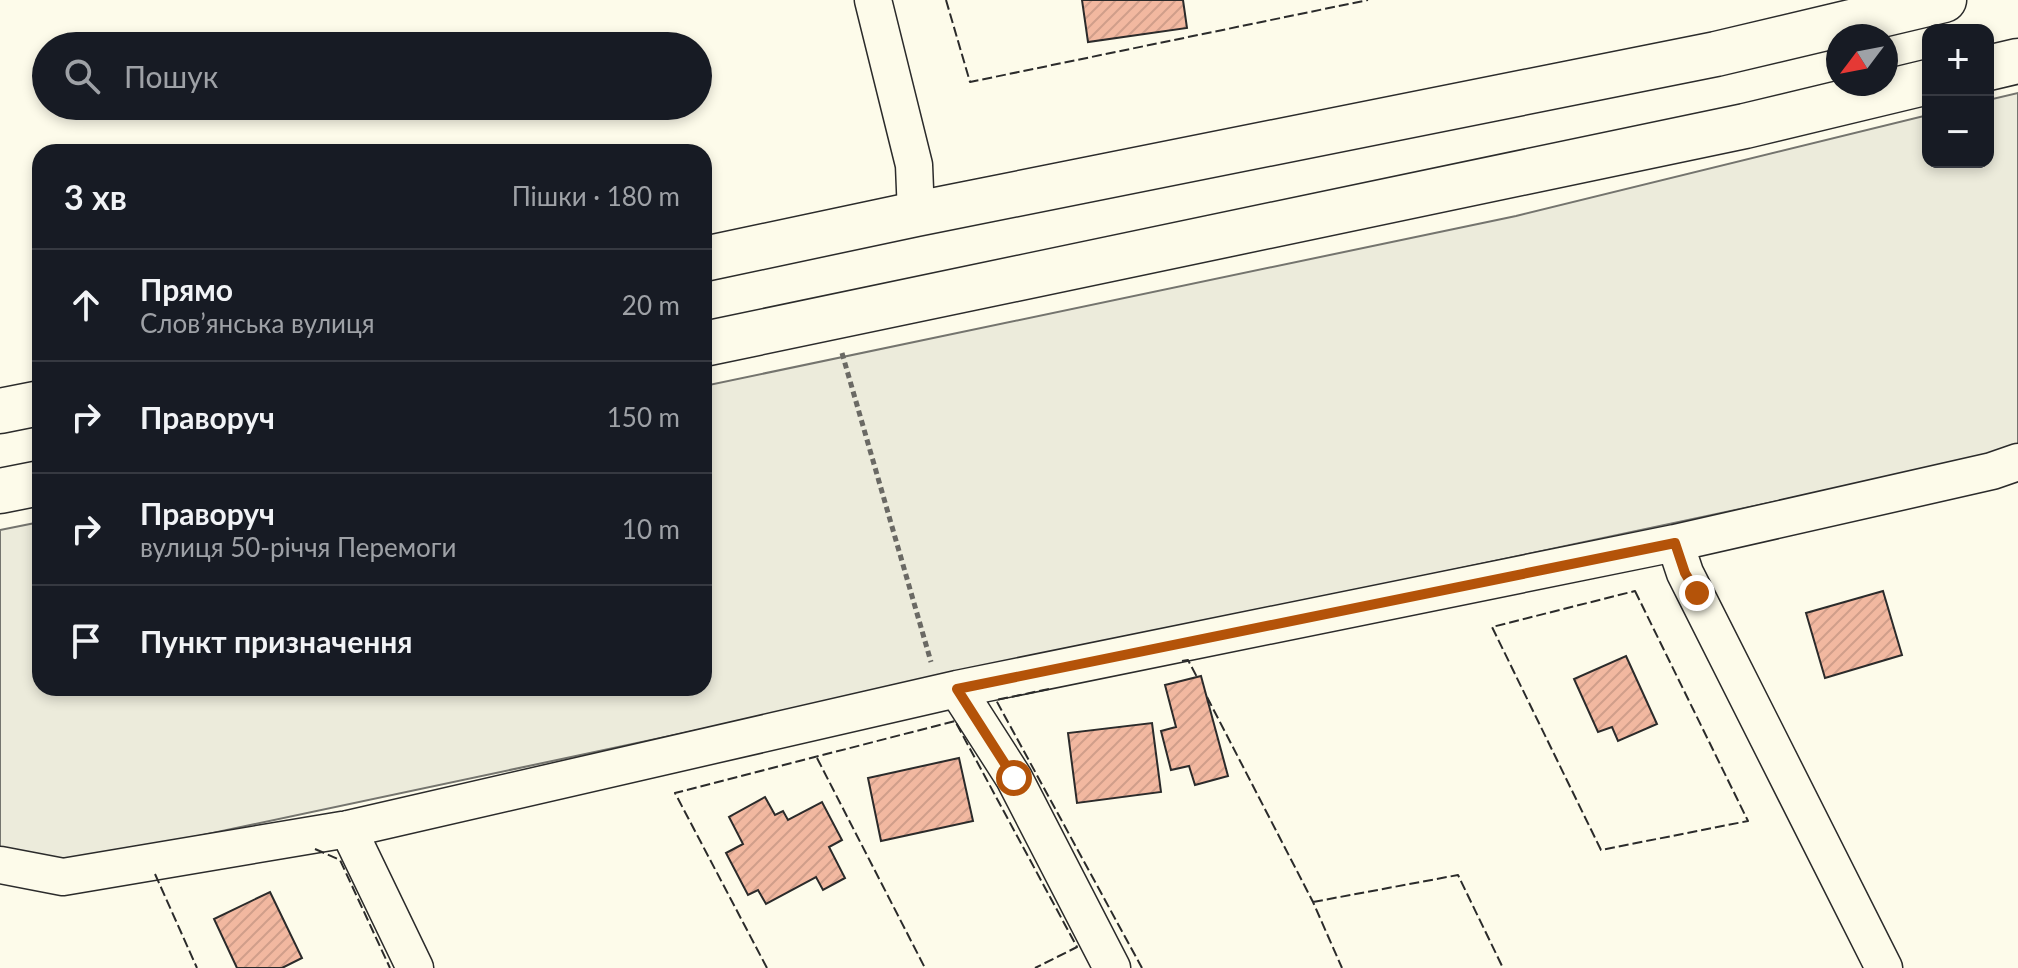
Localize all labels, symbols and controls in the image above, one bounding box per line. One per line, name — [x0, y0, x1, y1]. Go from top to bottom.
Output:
north arrow — [1826, 24, 1898, 96]
map controls — [1922, 24, 1994, 168]
button: + — [1922, 24, 1994, 96]
search box — [32, 32, 712, 120]
icon: search — [60, 54, 104, 98]
text: Пошук — [124, 58, 218, 94]
button: − — [1922, 96, 1994, 168]
text: 3 хв — [64, 176, 127, 217]
text: Пішки · 180 m — [512, 180, 680, 212]
text: Прямо — [140, 271, 233, 307]
icon: ahead — [64, 283, 108, 327]
text: 20 m — [622, 289, 680, 321]
text: Словʼянська вулиця — [140, 307, 375, 339]
icon: right — [64, 395, 108, 439]
text: Праворуч — [140, 399, 275, 435]
text: 150 m — [607, 401, 680, 433]
text: Праворуч — [140, 495, 275, 531]
icon: right — [64, 507, 108, 551]
text: 10 m — [622, 513, 680, 545]
text: вулиця 50-річчя Перемоги — [140, 531, 457, 563]
route end — [1679, 575, 1715, 611]
icon: arrive — [64, 619, 108, 663]
text: Пункт призначення — [140, 623, 413, 659]
route start — [996, 760, 1032, 796]

